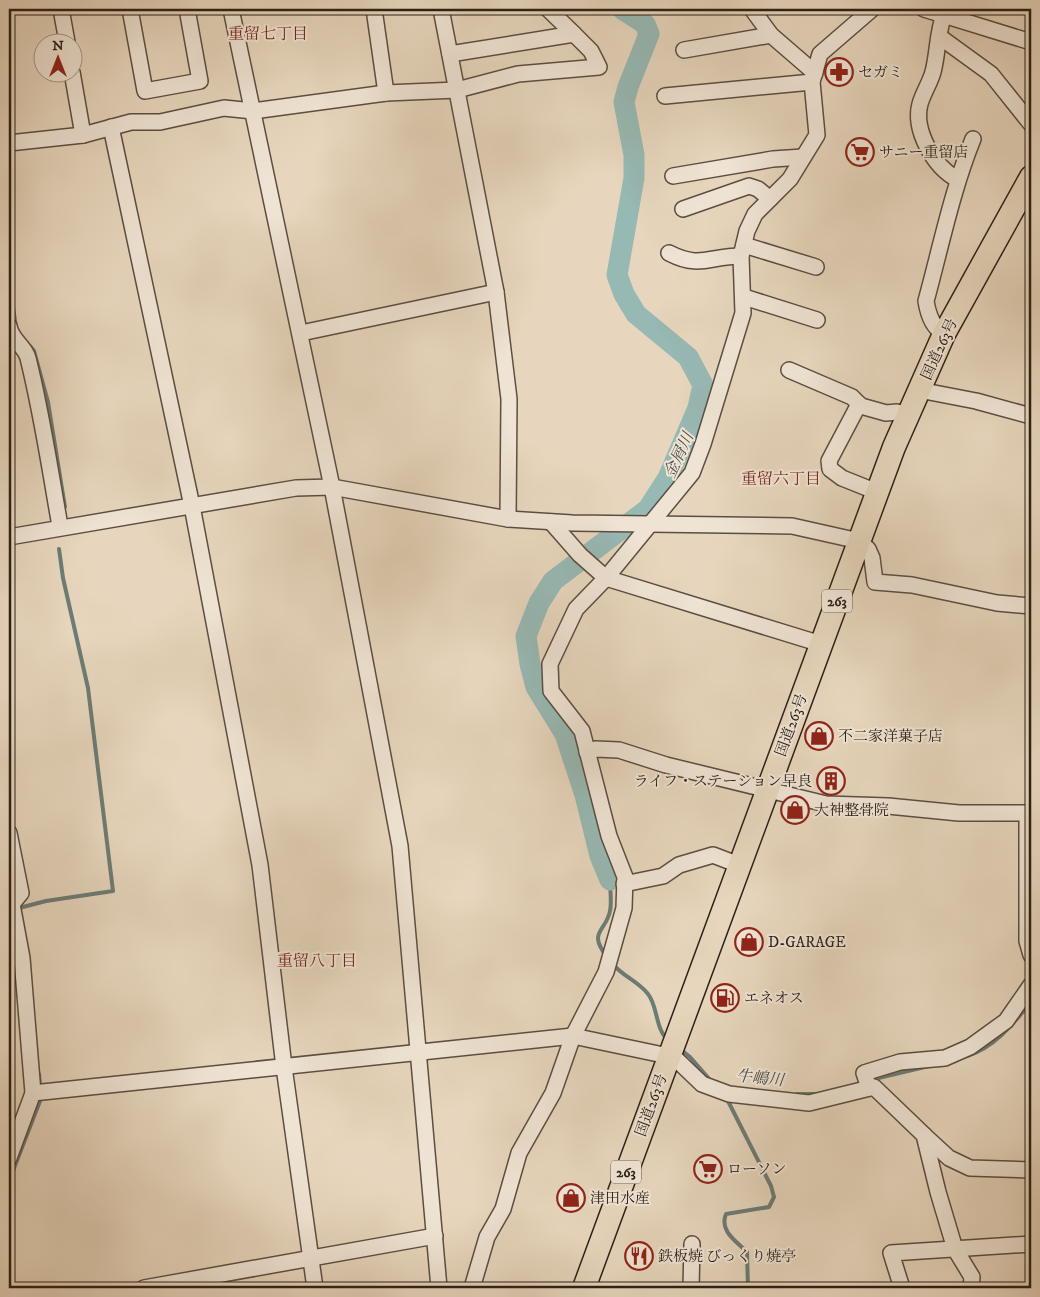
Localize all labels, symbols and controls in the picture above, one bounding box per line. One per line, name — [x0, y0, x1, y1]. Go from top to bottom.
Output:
district label: 重留七丁目 — [228, 24, 308, 44]
north arrow — [32, 32, 82, 82]
text: N — [52, 37, 64, 55]
pharmacy icon: セガミ — [824, 57, 854, 87]
place label: セガミ — [858, 63, 903, 82]
supermarket icon: サニー重留店 — [845, 137, 875, 167]
place label: サニー重留店 — [879, 143, 968, 162]
street label: 国道263号 — [917, 315, 962, 383]
water label: 金屑川 — [660, 428, 699, 481]
district label: 重留六丁目 — [741, 469, 821, 489]
road number: 263 — [822, 590, 852, 612]
street label: 国道263号 — [771, 691, 812, 759]
shop icon: 不二家洋菓子店 — [804, 721, 834, 751]
place label: 不二家洋菓子店 — [838, 727, 943, 746]
building icon: ライフ・ステーション早良 — [816, 766, 846, 796]
place label: ライフ・ステーション早良 — [634, 772, 812, 791]
shop icon: 大神整骨院 — [780, 795, 810, 825]
place label: 大神整骨院 — [814, 801, 889, 820]
shop icon: D-GARAGE — [734, 927, 764, 957]
place label: D-GARAGE — [768, 933, 846, 952]
district label: 重留八丁目 — [277, 951, 357, 971]
fuel station icon: エネオス — [710, 983, 740, 1013]
place label: エネオス — [744, 989, 804, 1008]
water label: 牛嶋川 — [735, 1066, 787, 1091]
street label: 国道263号 — [631, 1071, 672, 1139]
supermarket icon: ローソン — [693, 1154, 723, 1184]
road number: 263 — [611, 1160, 641, 1184]
place label: ローソン — [727, 1160, 786, 1179]
shop icon: 津田水産 — [556, 1183, 586, 1213]
place label: 津田水産 — [590, 1189, 650, 1208]
restaurant icon: 鉄板焼 びっくり焼亭 — [624, 1241, 654, 1271]
place label: 鉄板焼 びっくり焼亭 — [658, 1247, 796, 1266]

